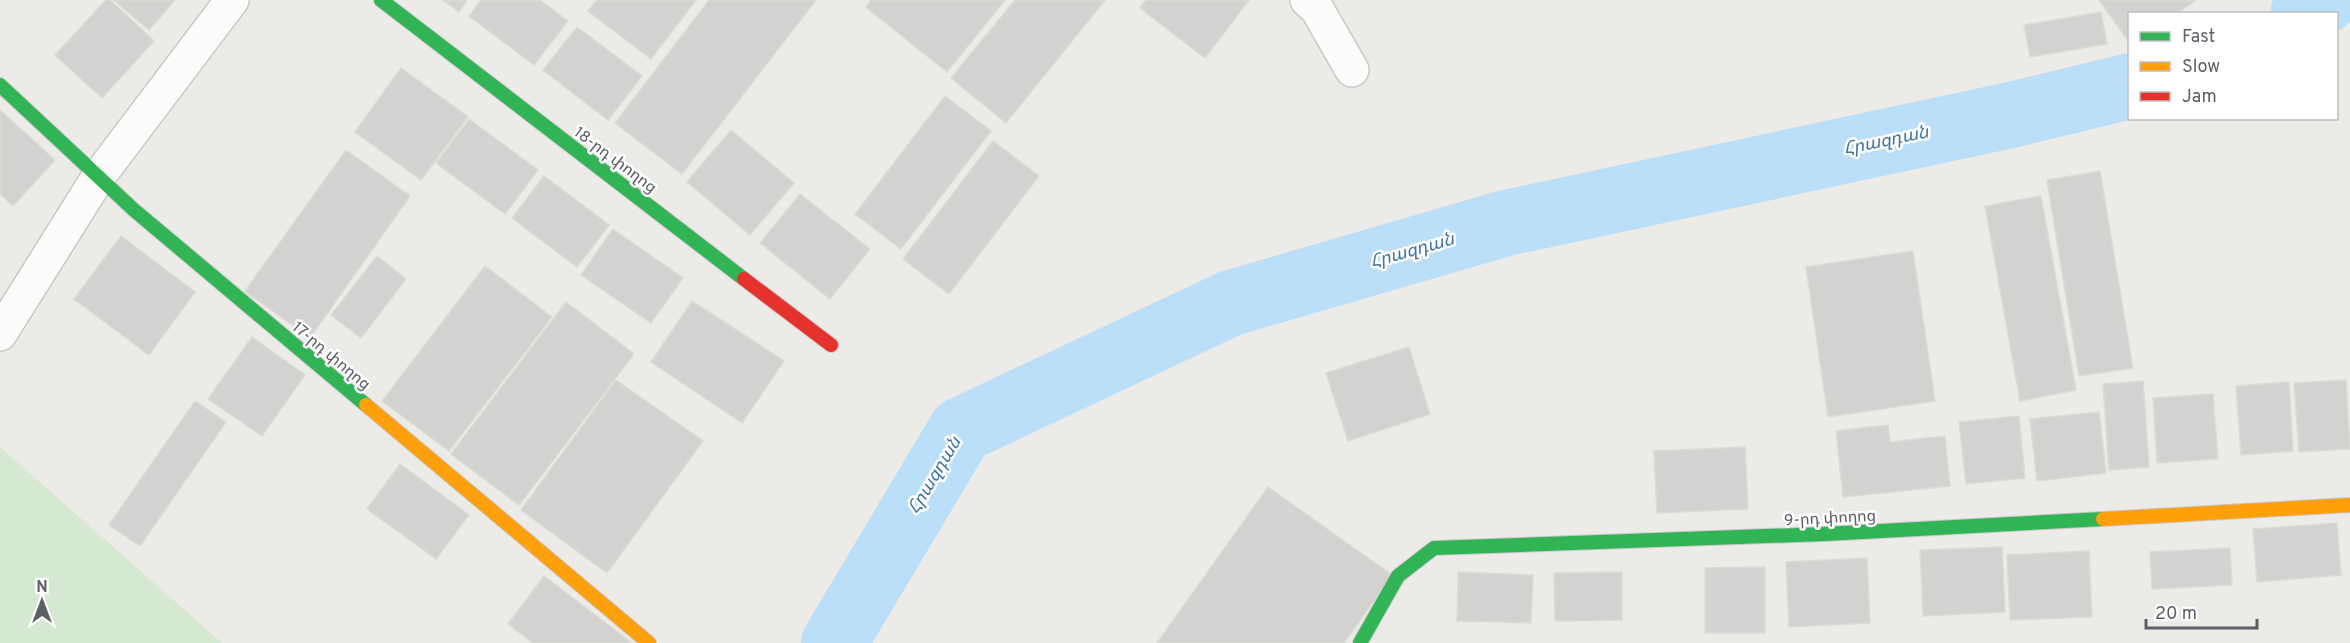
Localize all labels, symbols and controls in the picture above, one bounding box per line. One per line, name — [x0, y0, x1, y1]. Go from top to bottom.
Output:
legend — [2128, 12, 2338, 120]
text: Fast — [2182, 26, 2215, 49]
text: Slow — [2182, 56, 2220, 79]
text: Jam — [2182, 86, 2217, 109]
water label: Հրազդան — [1842, 121, 1932, 162]
street label: 18-րդ փողոց — [569, 123, 660, 198]
water label: Հրազդան — [1368, 228, 1458, 274]
street label: 17-րդ փողոց — [287, 318, 374, 395]
water label: Հրազդան — [903, 432, 968, 519]
street label: 9-րդ փողոց — [1784, 507, 1877, 531]
north arrow — [12, 571, 72, 631]
text: N — [36, 578, 48, 598]
scale bar — [2146, 592, 2257, 630]
text: 20 m — [2155, 603, 2197, 626]

